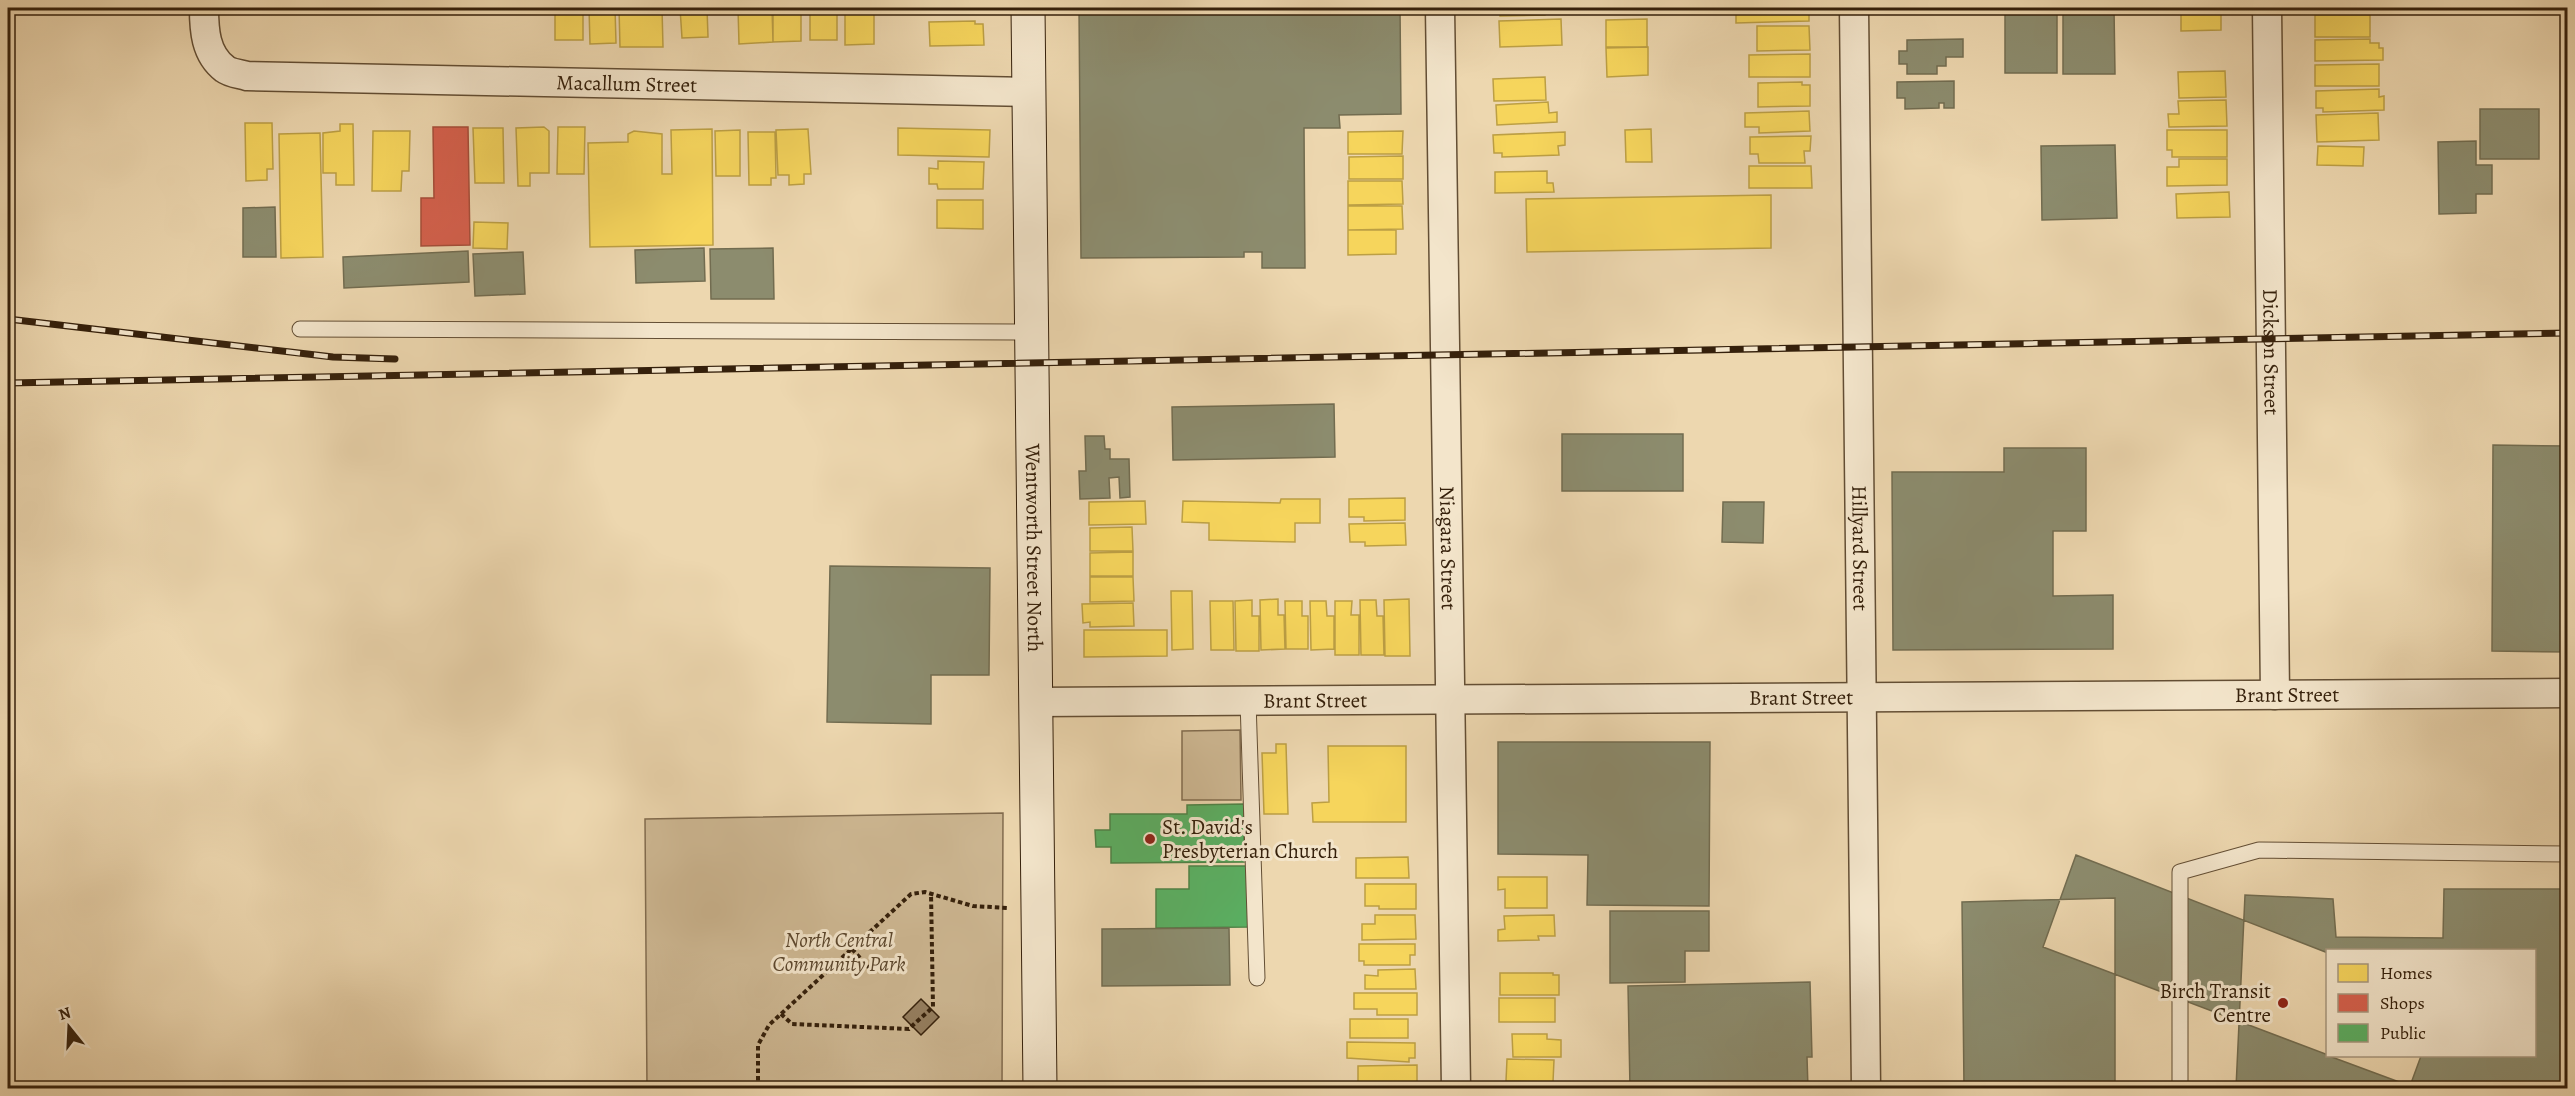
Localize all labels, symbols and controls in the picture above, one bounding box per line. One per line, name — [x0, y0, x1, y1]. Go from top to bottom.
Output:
street label: Macallum Street — [556, 68, 697, 99]
street label: Dickson Street — [2256, 289, 2286, 415]
street label: Wentworth Street North — [1019, 443, 1049, 652]
street label: Hillyard Street — [1845, 485, 1875, 611]
street label: Niagara Street — [1433, 486, 1463, 610]
street label: Brant Street — [2235, 680, 2339, 709]
street label: Brant Street — [1749, 683, 1853, 712]
street label: Brant Street — [1263, 686, 1367, 715]
place label: St. David's Presbyterian Church — [1162, 813, 1338, 865]
marker: St. David's Presbyterian Church — [1143, 832, 1157, 846]
park label: North Central Community Park — [772, 926, 906, 978]
legend — [2326, 949, 2536, 1057]
text: Homes — [2380, 961, 2432, 985]
place label: Birch Transit Centre — [2159, 977, 2271, 1029]
text: Shops — [2380, 991, 2425, 1015]
marker: Birch Transit Centre — [2276, 996, 2290, 1010]
north arrow — [39, 997, 99, 1057]
text: N — [56, 1001, 74, 1026]
text: Public — [2380, 1021, 2426, 1045]

